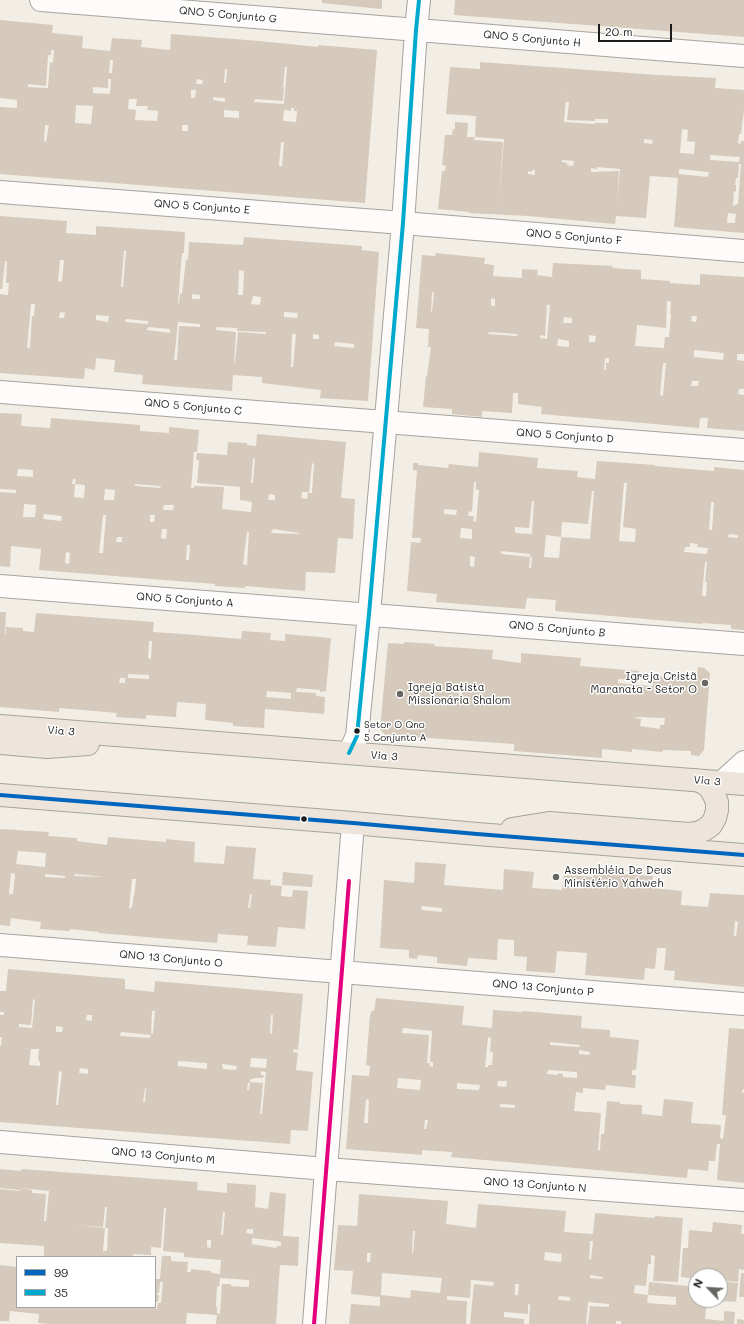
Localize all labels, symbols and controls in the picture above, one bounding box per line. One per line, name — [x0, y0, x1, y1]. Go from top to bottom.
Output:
street label: QNO 5 Conjunto G — [179, 4, 277, 26]
scale bar — [600, 16, 674, 42]
text: 20 m — [605, 23, 633, 39]
street label: QNO 5 Conjunto H — [483, 28, 581, 50]
street label: QNO 5 Conjunto E — [153, 197, 251, 217]
street label: QNO 5 Conjunto F — [526, 226, 622, 248]
street label: QNO 5 Conjunto C — [144, 396, 242, 418]
street label: QNO 5 Conjunto D — [516, 426, 614, 446]
street label: QNO 5 Conjunto A — [136, 590, 234, 610]
street label: QNO 5 Conjunto B — [508, 618, 606, 640]
place label: Igreja Cristã Maranata - Setor O — [591, 670, 697, 696]
marker: Igreja Cristã Maranata - Setor O — [700, 678, 710, 688]
place label: Igreja Batista Missionária Shalom — [408, 681, 510, 707]
marker: Igreja Batista Missionária Shalom — [395, 689, 405, 699]
place label: Setor O Qno 5 Conjunto A — [364, 719, 426, 742]
street label: Via 3 — [47, 723, 75, 739]
marker: Setor O Qno 5 Conjunto A — [352, 726, 362, 736]
street label: Via 3 — [370, 748, 398, 764]
street label: Via 3 — [693, 773, 721, 789]
unlabelled marker — [299, 814, 309, 824]
place label: Assembléia De Deus Ministério Yahweh — [564, 864, 672, 890]
marker: Assembléia De Deus Ministério Yahweh — [551, 872, 561, 882]
street label: QNO 13 Conjunto O — [119, 948, 223, 970]
street label: QNO 13 Conjunto P — [492, 977, 594, 999]
street label: QNO 13 Conjunto M — [111, 1145, 215, 1167]
street label: QNO 13 Conjunto N — [483, 1175, 587, 1195]
legend — [16, 1256, 156, 1308]
text: 99 — [54, 1264, 68, 1280]
north arrow — [688, 1268, 728, 1308]
text: N — [689, 1276, 706, 1290]
text: 35 — [54, 1284, 68, 1300]

